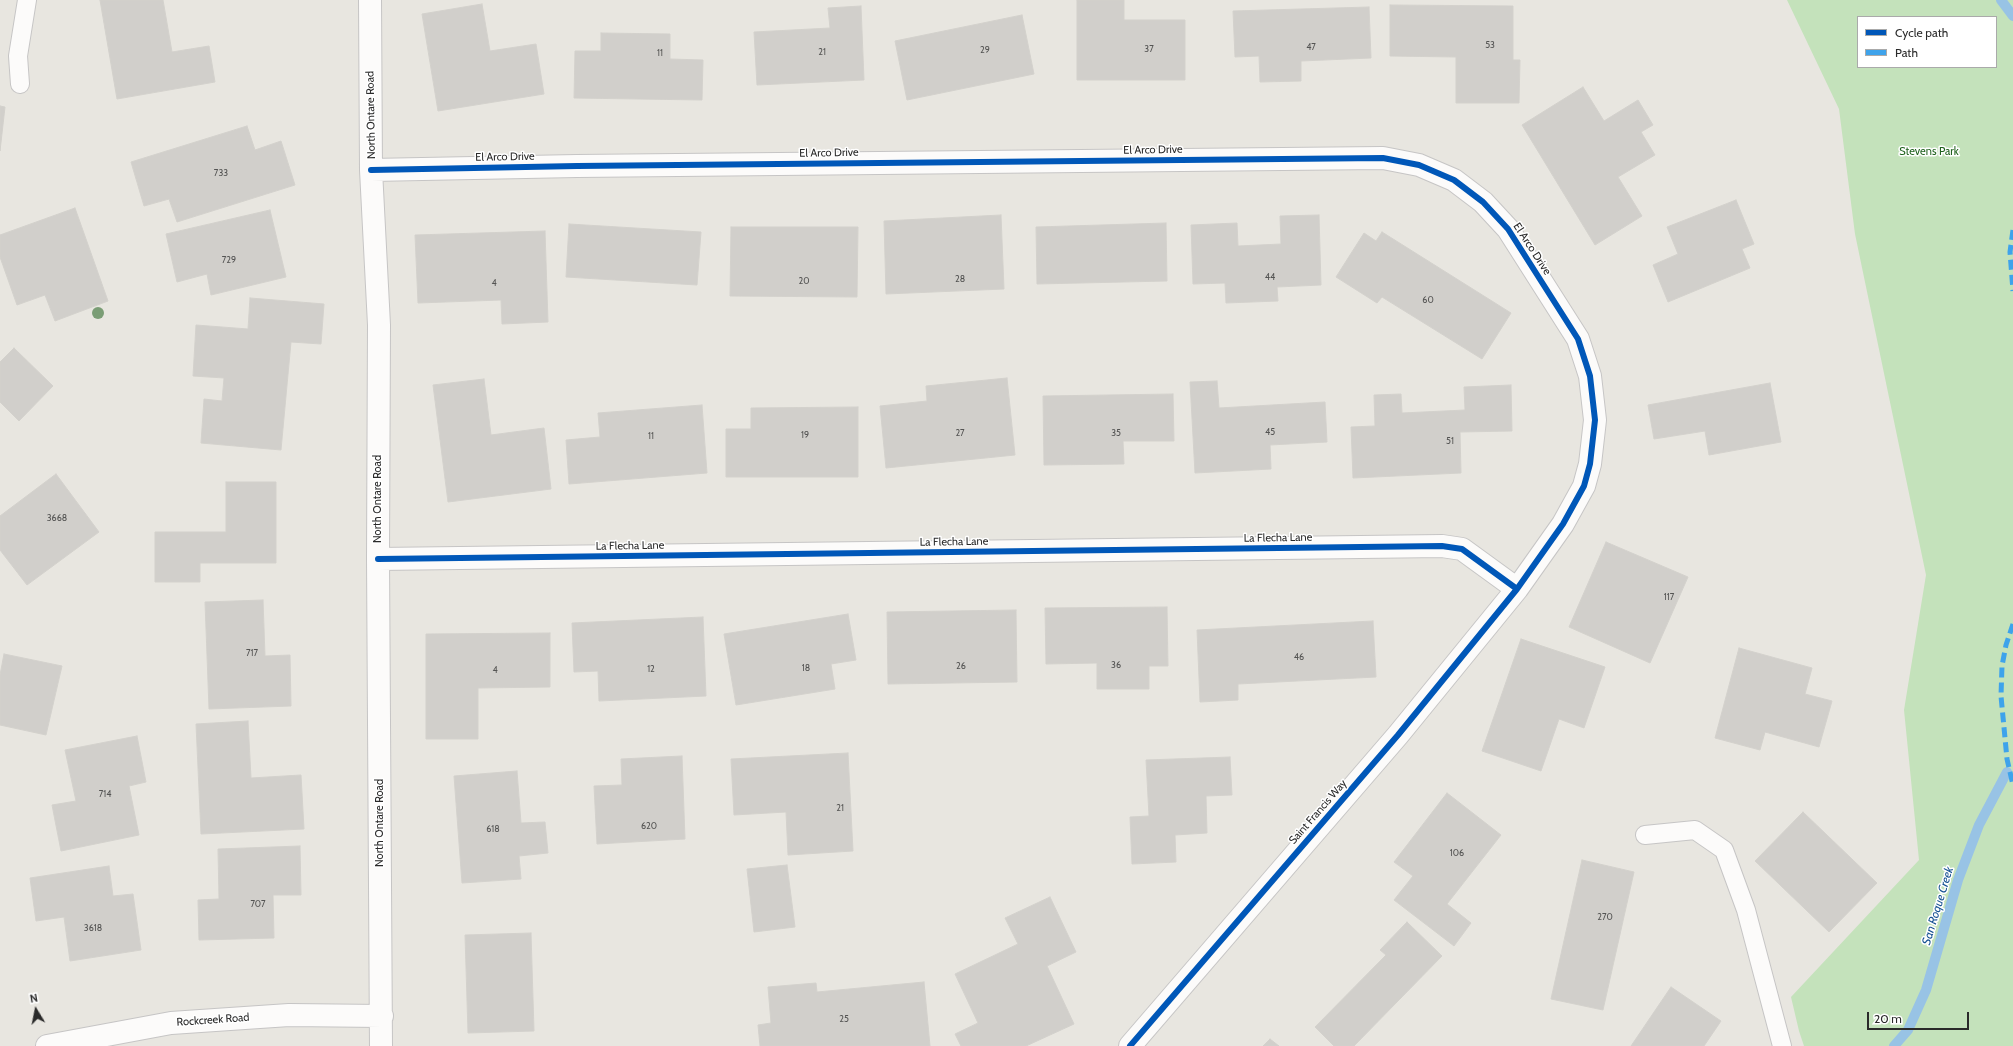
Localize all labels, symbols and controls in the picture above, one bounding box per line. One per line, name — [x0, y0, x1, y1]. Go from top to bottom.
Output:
legend — [1857, 16, 1997, 68]
text: Cycle path — [1895, 25, 1948, 40]
house number: 53 — [1485, 40, 1495, 50]
house number: 47 — [1306, 42, 1316, 52]
house number: 37 — [1144, 44, 1154, 54]
house number: 29 — [980, 45, 990, 55]
text: Path — [1895, 45, 1918, 60]
house number: 21 — [818, 47, 826, 57]
house number: 11 — [657, 48, 663, 58]
street label: North Ontare Road — [364, 71, 378, 159]
street label: El Arco Drive — [1123, 143, 1183, 157]
park label: Stevens Park — [1899, 145, 1959, 159]
street label: El Arco Drive — [799, 146, 859, 160]
street label: El Arco Drive — [475, 150, 535, 164]
house number: 733 — [214, 168, 228, 178]
street label: El Arco Drive — [1510, 221, 1554, 277]
house number: 729 — [222, 255, 236, 265]
house number: 44 — [1265, 272, 1275, 282]
house number: 28 — [955, 274, 965, 284]
house number: 20 — [799, 276, 809, 286]
house number: 4 — [491, 278, 497, 288]
house number: 60 — [1422, 295, 1434, 305]
house number: 45 — [1265, 427, 1275, 437]
house number: 27 — [955, 428, 965, 438]
house number: 35 — [1111, 428, 1121, 438]
house number: 19 — [801, 430, 809, 440]
house number: 11 — [648, 431, 654, 441]
house number: 51 — [1446, 436, 1454, 446]
street label: North Ontare Road — [371, 455, 385, 543]
house number: 3668 — [47, 513, 67, 523]
street label: La Flecha Lane — [1244, 531, 1312, 545]
street label: La Flecha Lane — [920, 535, 988, 549]
street label: La Flecha Lane — [596, 539, 664, 553]
house number: 117 — [1664, 592, 1674, 602]
house number: 717 — [246, 648, 258, 658]
house number: 46 — [1294, 652, 1304, 662]
house number: 36 — [1111, 660, 1121, 670]
house number: 26 — [956, 661, 966, 671]
house number: 18 — [802, 663, 810, 673]
house number: 12 — [647, 664, 655, 674]
house number: 4 — [492, 665, 498, 675]
street label: Saint Francis Way — [1286, 777, 1350, 847]
street label: North Ontare Road — [373, 779, 387, 867]
house number: 714 — [99, 789, 111, 799]
house number: 21 — [836, 803, 844, 813]
house number: 620 — [641, 821, 657, 831]
house number: 618 — [486, 824, 500, 834]
house number: 106 — [1450, 848, 1464, 858]
water label: San Roque Creek — [1919, 865, 1957, 947]
house number: 707 — [250, 899, 266, 909]
house number: 270 — [1597, 912, 1613, 922]
house number: 3618 — [84, 923, 102, 933]
north arrow — [16, 990, 56, 1030]
text: N — [29, 991, 39, 1006]
scale bar — [1869, 1004, 1971, 1030]
street label: Rockcreek Road — [176, 1011, 250, 1029]
text: 20 m — [1874, 1011, 1902, 1026]
house number: 25 — [839, 1014, 849, 1024]

